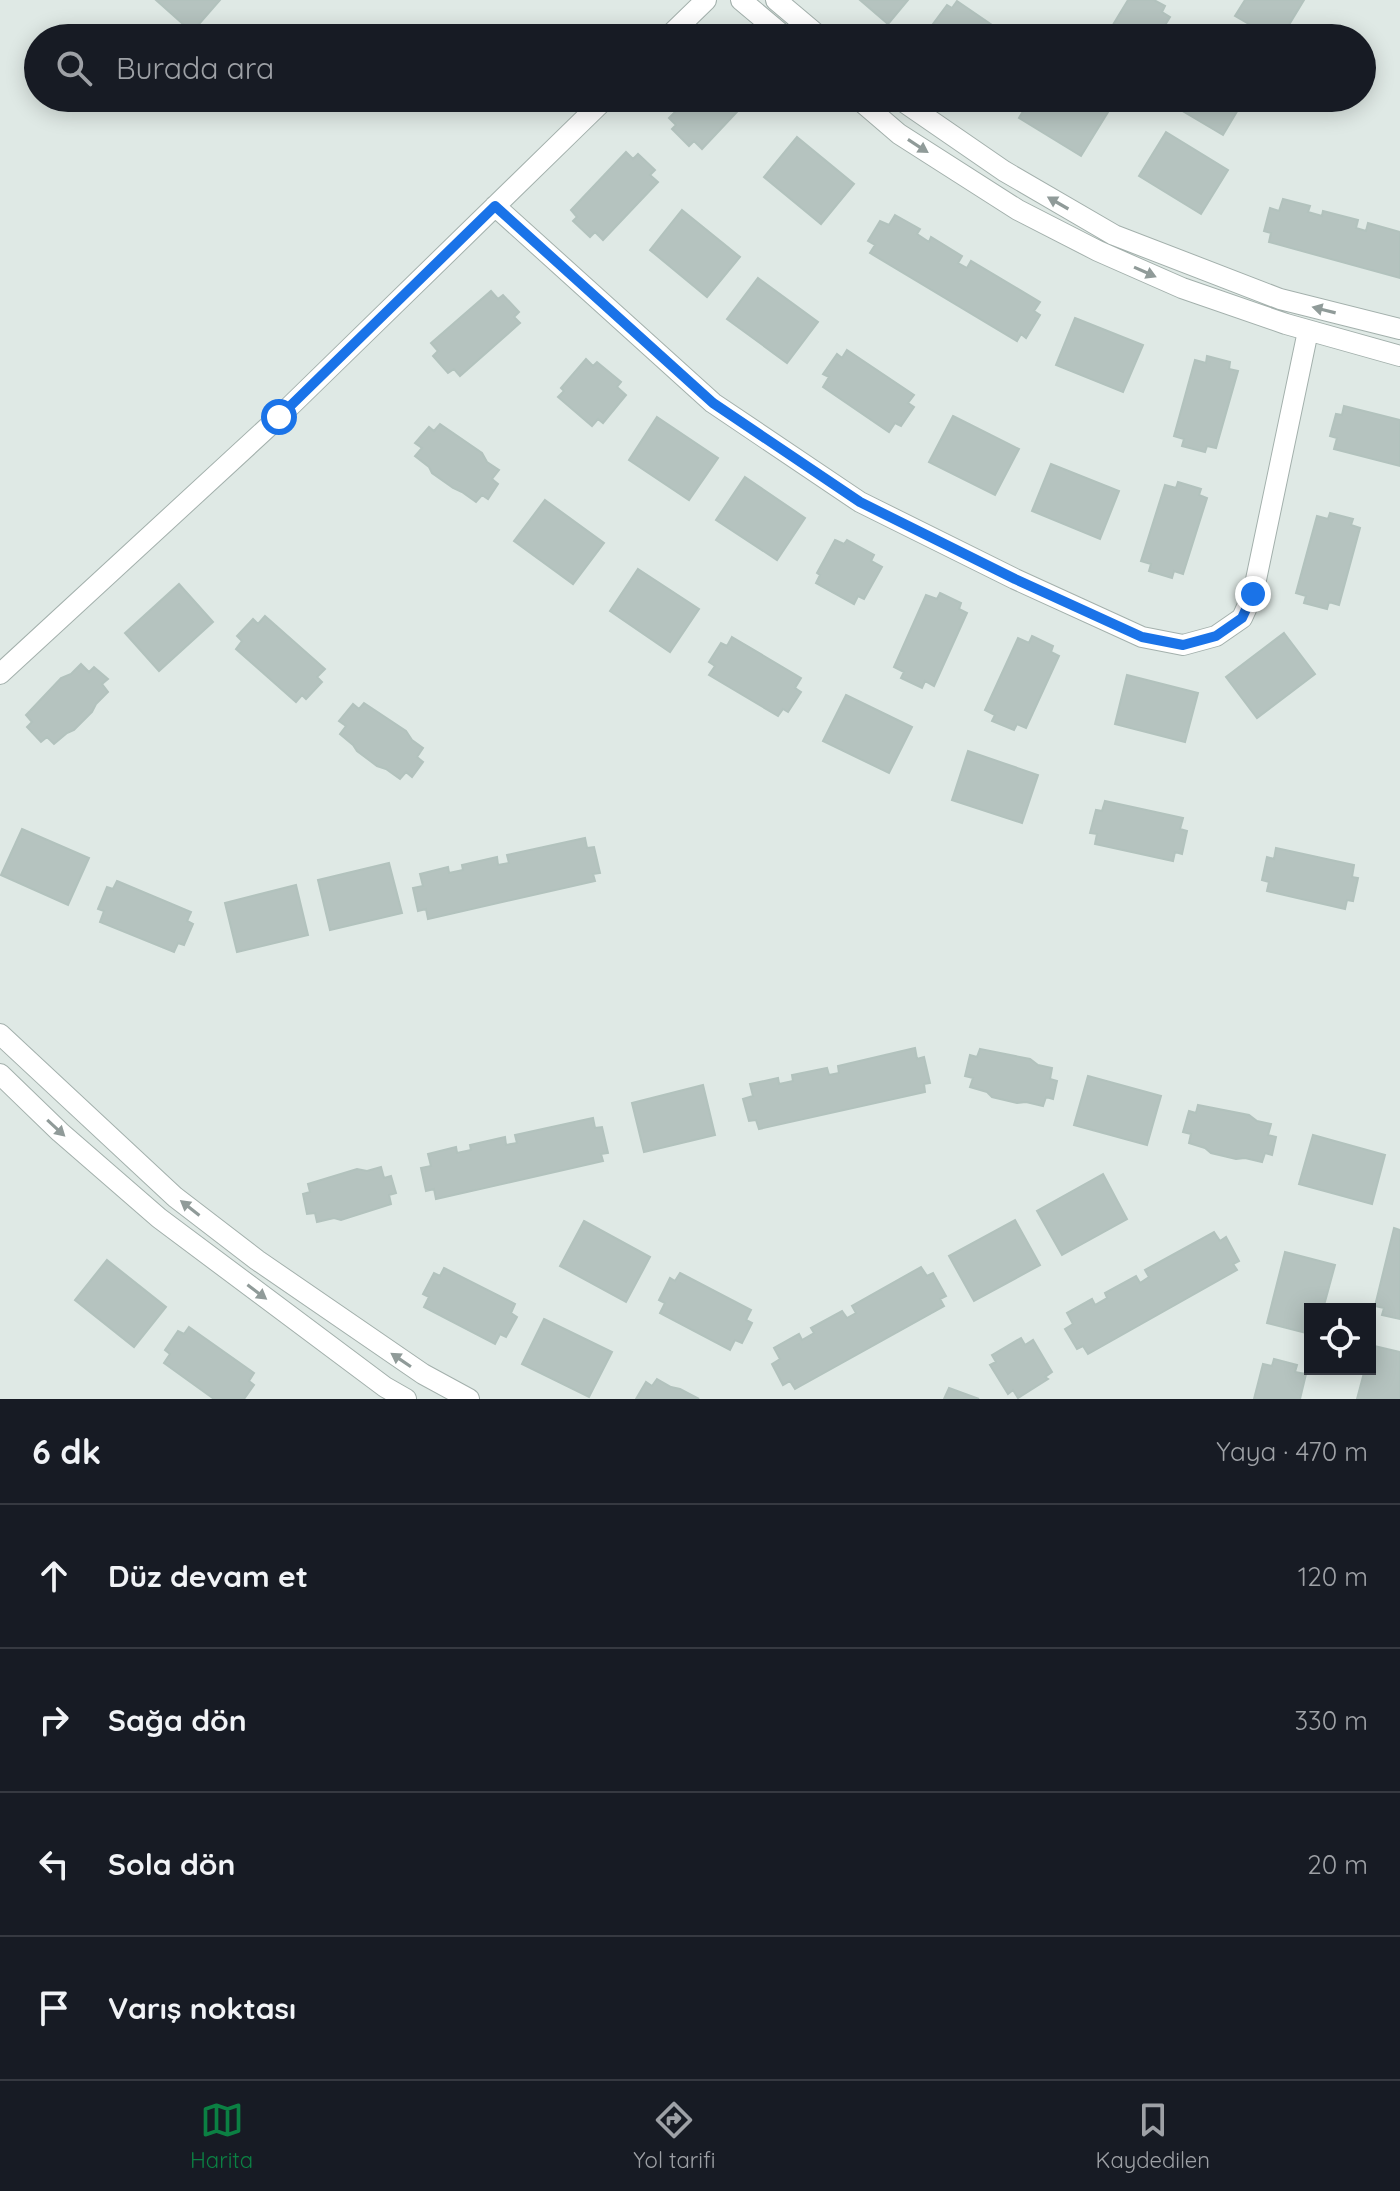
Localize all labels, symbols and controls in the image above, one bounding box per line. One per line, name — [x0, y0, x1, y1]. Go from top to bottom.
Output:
search box — [24, 24, 1376, 112]
icon: search — [52, 46, 96, 90]
text: Burada ara — [116, 49, 274, 87]
one-way arrow — [908, 138, 929, 153]
one-way arrow — [1047, 196, 1069, 210]
one-way arrow — [1133, 265, 1157, 279]
one-way arrow — [1312, 303, 1337, 316]
route start — [261, 399, 297, 435]
route end — [1235, 576, 1271, 612]
one-way arrow — [46, 1118, 65, 1137]
one-way arrow — [180, 1201, 200, 1217]
one-way arrow — [247, 1284, 268, 1300]
map controls — [1304, 1303, 1376, 1375]
button: locate — [1304, 1303, 1376, 1375]
one-way arrow — [391, 1353, 412, 1368]
text: 6 dk — [32, 1430, 101, 1473]
text: Yaya · 470 m — [1216, 1435, 1368, 1468]
icon: ahead — [32, 1554, 76, 1598]
text: Düz devam et — [108, 1557, 308, 1595]
text: 120 m — [1298, 1560, 1368, 1593]
icon: right — [32, 1698, 76, 1742]
text: Sağa dön — [108, 1701, 247, 1739]
text: 330 m — [1294, 1704, 1368, 1737]
icon: left — [32, 1842, 76, 1886]
text: Sola dön — [108, 1845, 235, 1883]
text: 20 m — [1307, 1848, 1368, 1881]
icon: arrive — [32, 1986, 76, 2030]
text: Varış noktası — [108, 1989, 296, 2027]
tab: Harita — [190, 2098, 253, 2174]
tab: Yol tarifi — [633, 2098, 716, 2174]
tab: Kaydedilen — [1096, 2098, 1210, 2174]

